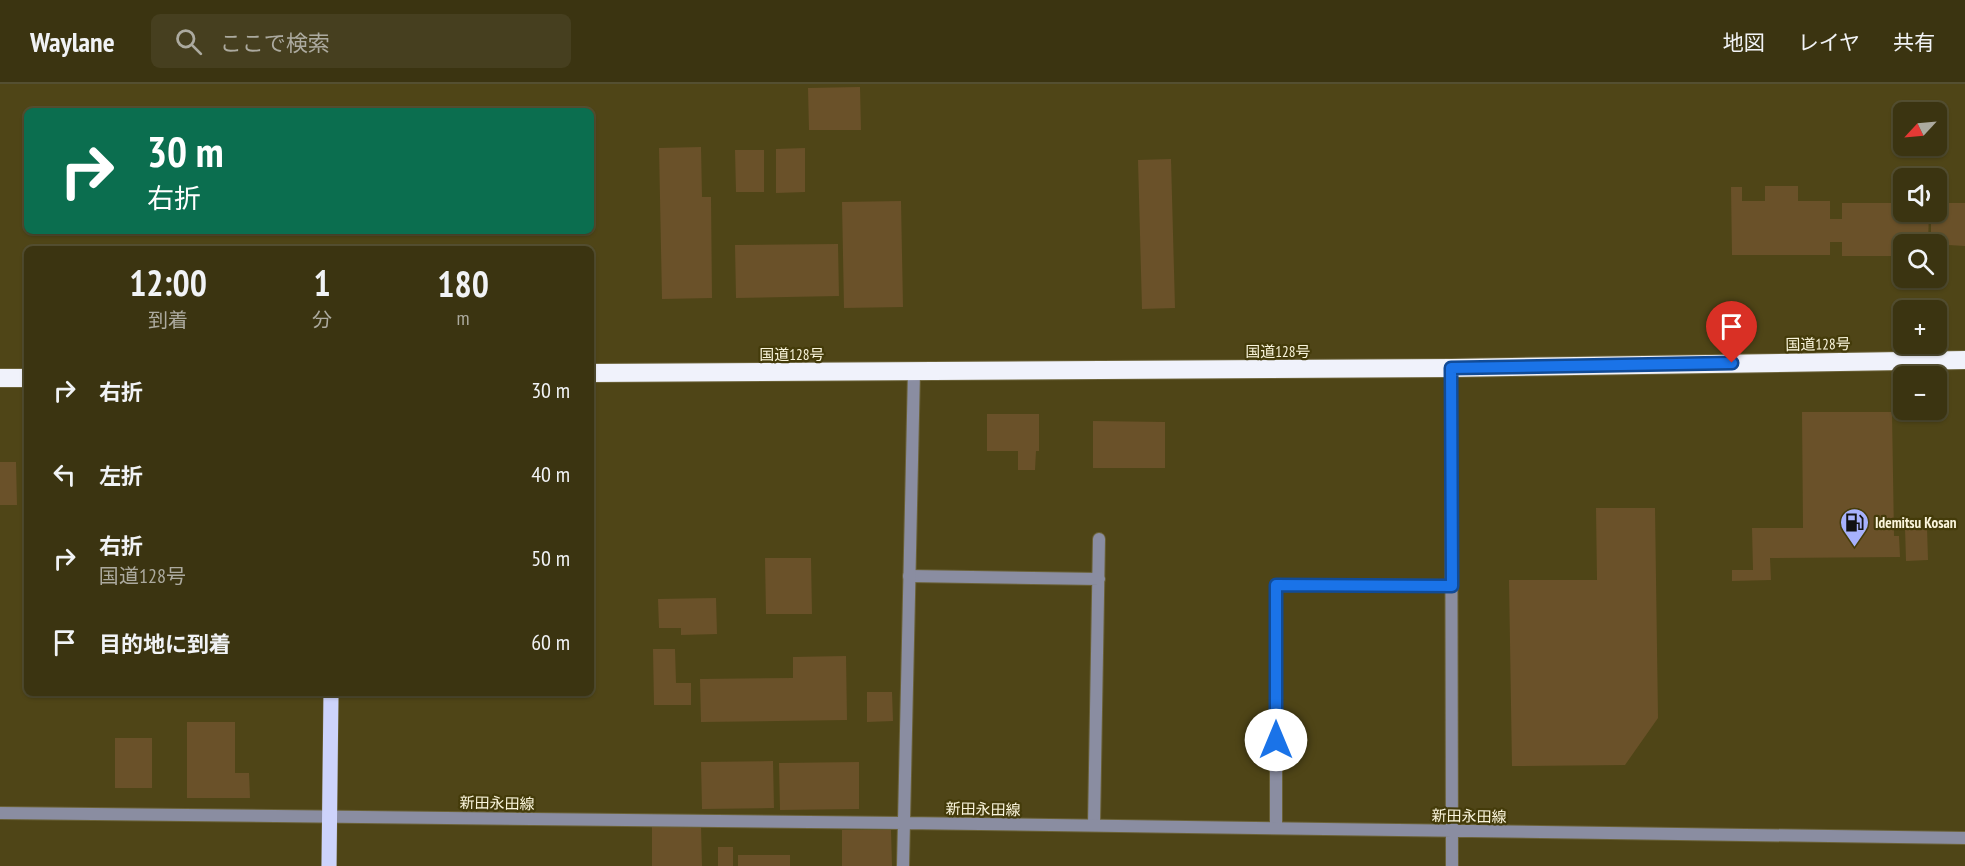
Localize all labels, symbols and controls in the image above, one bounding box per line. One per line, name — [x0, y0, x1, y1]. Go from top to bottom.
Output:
search box — [151, 14, 571, 68]
text: Waylane — [30, 23, 115, 60]
icon: search — [172, 25, 205, 58]
text: ここで検索 — [220, 29, 330, 57]
text: 地図 — [1723, 29, 1765, 56]
text: レイヤ — [1798, 29, 1860, 56]
text: 共有 — [1893, 29, 1935, 56]
north arrow — [1893, 102, 1947, 156]
map controls — [1893, 102, 1947, 420]
text: 30 m — [147, 124, 224, 179]
icon: right — [48, 132, 126, 210]
button: sound — [1893, 168, 1947, 222]
text: 右折 — [147, 181, 201, 215]
button: search — [1893, 234, 1947, 288]
text: 12:00 — [129, 259, 207, 306]
text: 1 — [314, 259, 331, 306]
text: 180 — [437, 260, 489, 307]
button: + — [1893, 300, 1947, 354]
pin — [1706, 301, 1757, 363]
text: m — [457, 305, 470, 331]
text: 到着 — [148, 307, 188, 333]
text: 分 — [312, 307, 332, 333]
icon: arrive — [1715, 310, 1748, 343]
street label: 国道128号 — [1785, 334, 1851, 354]
street label: 国道128号 — [1245, 342, 1311, 361]
street label: 国道128号 — [759, 345, 825, 364]
button: − — [1893, 366, 1947, 420]
icon: right — [48, 374, 81, 407]
text: 30 m — [531, 376, 570, 404]
text: 右折 — [99, 378, 143, 406]
icon: left — [48, 458, 81, 491]
text: 40 m — [531, 460, 570, 488]
text: 左折 — [99, 462, 143, 490]
fuel station icon: Idemitsu Kosan — [1838, 506, 1870, 548]
place label: Idemitsu Kosan — [1875, 513, 1957, 532]
text: 右折 — [99, 532, 143, 560]
icon: right — [48, 542, 81, 575]
text: 50 m — [531, 544, 570, 572]
text: 国道128号 — [99, 563, 186, 589]
icon: arrive — [48, 626, 81, 659]
text: 60 m — [531, 628, 570, 656]
text: 目的地に到着 — [99, 630, 231, 658]
position arrow — [1244, 708, 1308, 772]
street label: 新田永田線 — [459, 793, 535, 813]
street label: 新田永田線 — [945, 799, 1021, 819]
street label: 新田永田線 — [1431, 806, 1507, 826]

